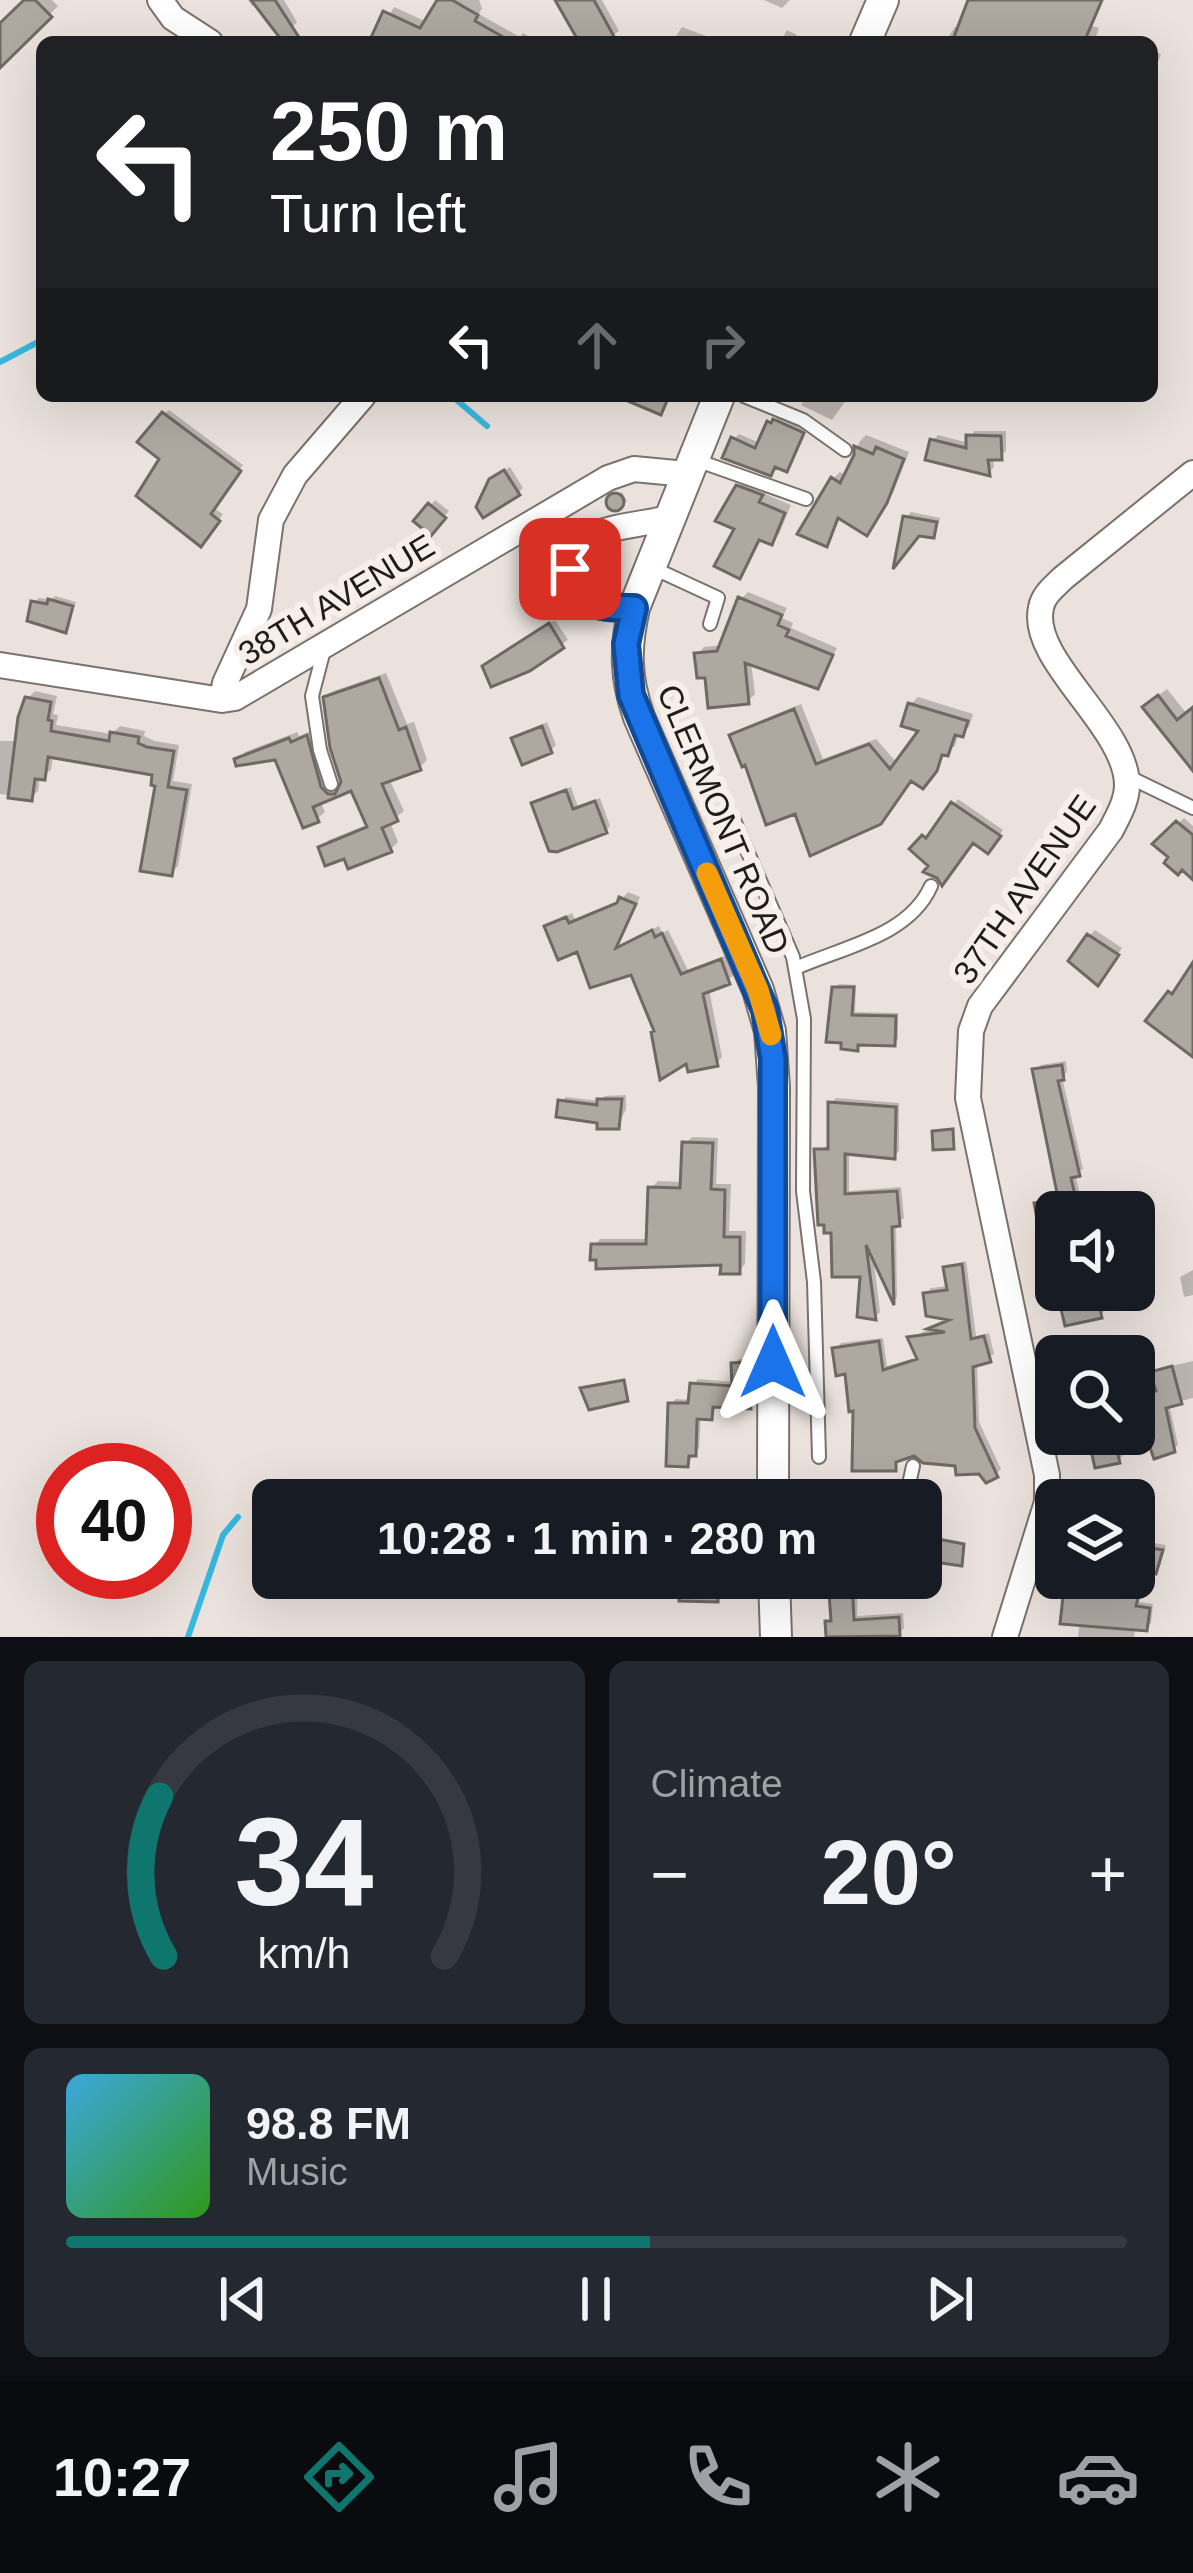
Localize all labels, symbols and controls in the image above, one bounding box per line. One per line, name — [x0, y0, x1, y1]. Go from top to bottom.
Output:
icon: left — [72, 84, 228, 240]
text: 250 m — [270, 84, 508, 178]
text: Turn left — [270, 183, 466, 243]
icon: left — [438, 312, 504, 378]
icon: ahead — [564, 312, 630, 378]
icon: right — [690, 312, 756, 378]
pin — [519, 518, 621, 620]
street label: 38TH AVENUE — [232, 527, 441, 672]
icon: arrive — [537, 536, 603, 602]
street label: CLERMONT ROAD — [650, 679, 797, 959]
street label: 37TH AVENUE — [946, 788, 1103, 991]
map controls — [1035, 1191, 1155, 1599]
button: sound — [1035, 1191, 1155, 1311]
position arrow — [710, 1299, 836, 1425]
button: search — [1035, 1335, 1155, 1455]
speed limit sign: 40 — [36, 1443, 192, 1599]
button: layers — [1035, 1479, 1155, 1599]
text: 10:28 · 1 min · 280 m — [377, 1513, 817, 1564]
text: Climate — [651, 1762, 783, 1805]
text: 34 — [235, 1792, 374, 1931]
text: 20° — [821, 1823, 957, 1923]
text: − — [651, 1837, 689, 1911]
text: + — [1088, 1837, 1127, 1911]
text: km/h — [258, 1928, 351, 1976]
text: 98.8 FM — [246, 2098, 411, 2149]
text: Music — [246, 2150, 348, 2193]
icon: previous — [210, 2266, 276, 2332]
icon: pause — [563, 2266, 629, 2332]
icon: next — [917, 2266, 983, 2332]
icon: directions — [297, 2435, 381, 2519]
icon: music — [487, 2435, 571, 2519]
icon: phone — [676, 2435, 760, 2519]
icon: climate — [866, 2435, 950, 2519]
icon: car — [1056, 2435, 1140, 2519]
text: 10:27 — [53, 2447, 191, 2507]

